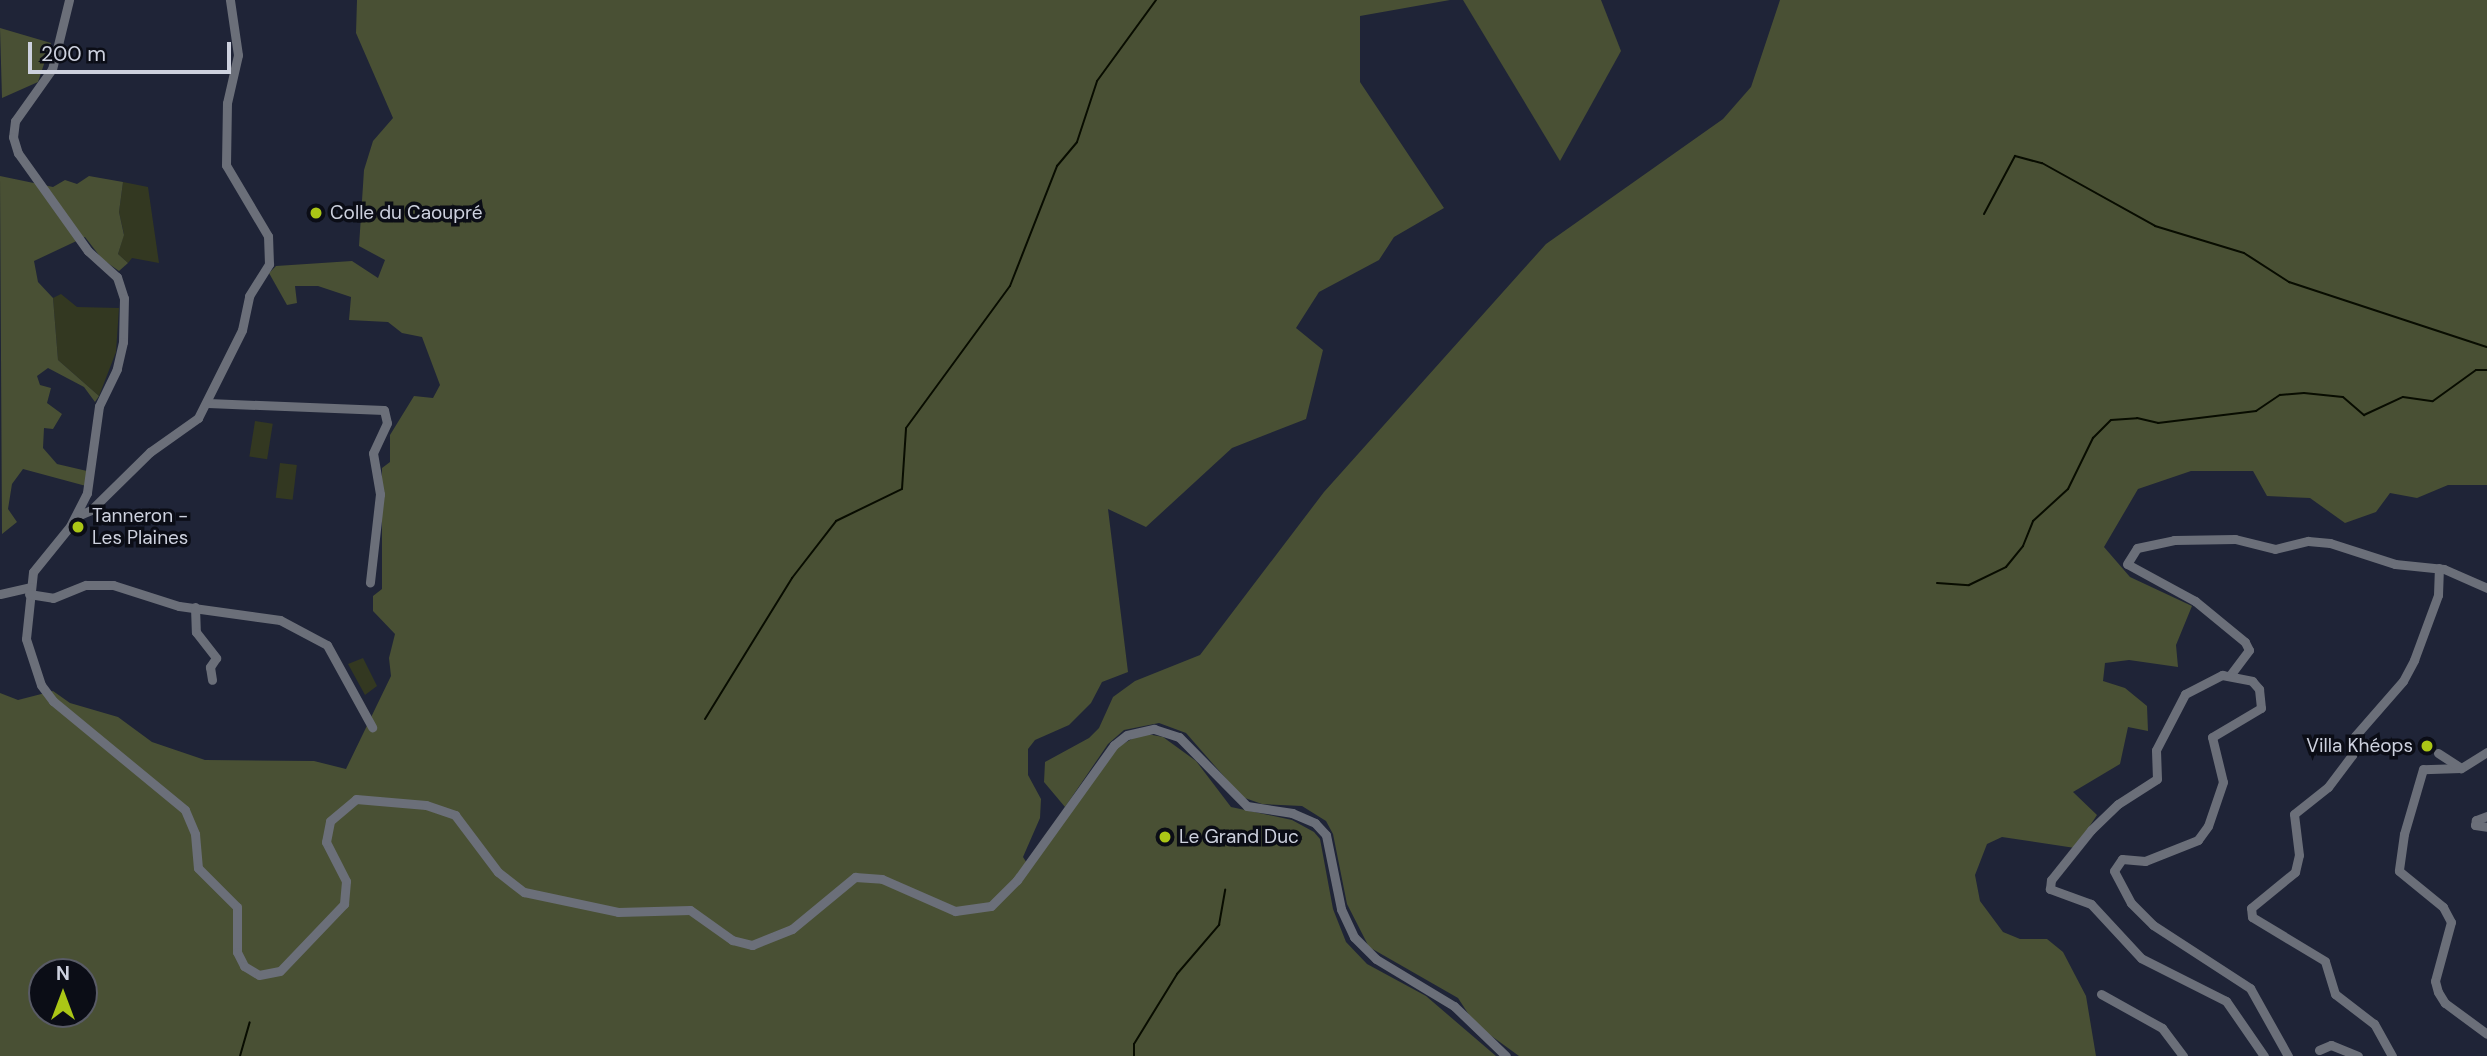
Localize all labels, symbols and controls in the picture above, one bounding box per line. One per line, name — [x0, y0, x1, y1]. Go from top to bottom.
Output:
scale bar — [32, 28, 234, 72]
text: 200 m — [41, 40, 106, 68]
place label: Colle du Caoupré — [330, 202, 483, 224]
marker: Colle du Caoupré — [308, 205, 324, 221]
place label: Tanneron - Les Plaines — [92, 505, 188, 549]
marker: Tanneron - Les Plaines — [70, 519, 86, 535]
place label: Villa Khéops — [2306, 735, 2413, 757]
marker: Villa Khéops — [2419, 738, 2435, 754]
place label: Le Grand Duc — [1179, 826, 1299, 848]
marker: Le Grand Duc — [1157, 829, 1173, 845]
north arrow — [28, 958, 98, 1028]
text: N — [56, 961, 70, 986]

